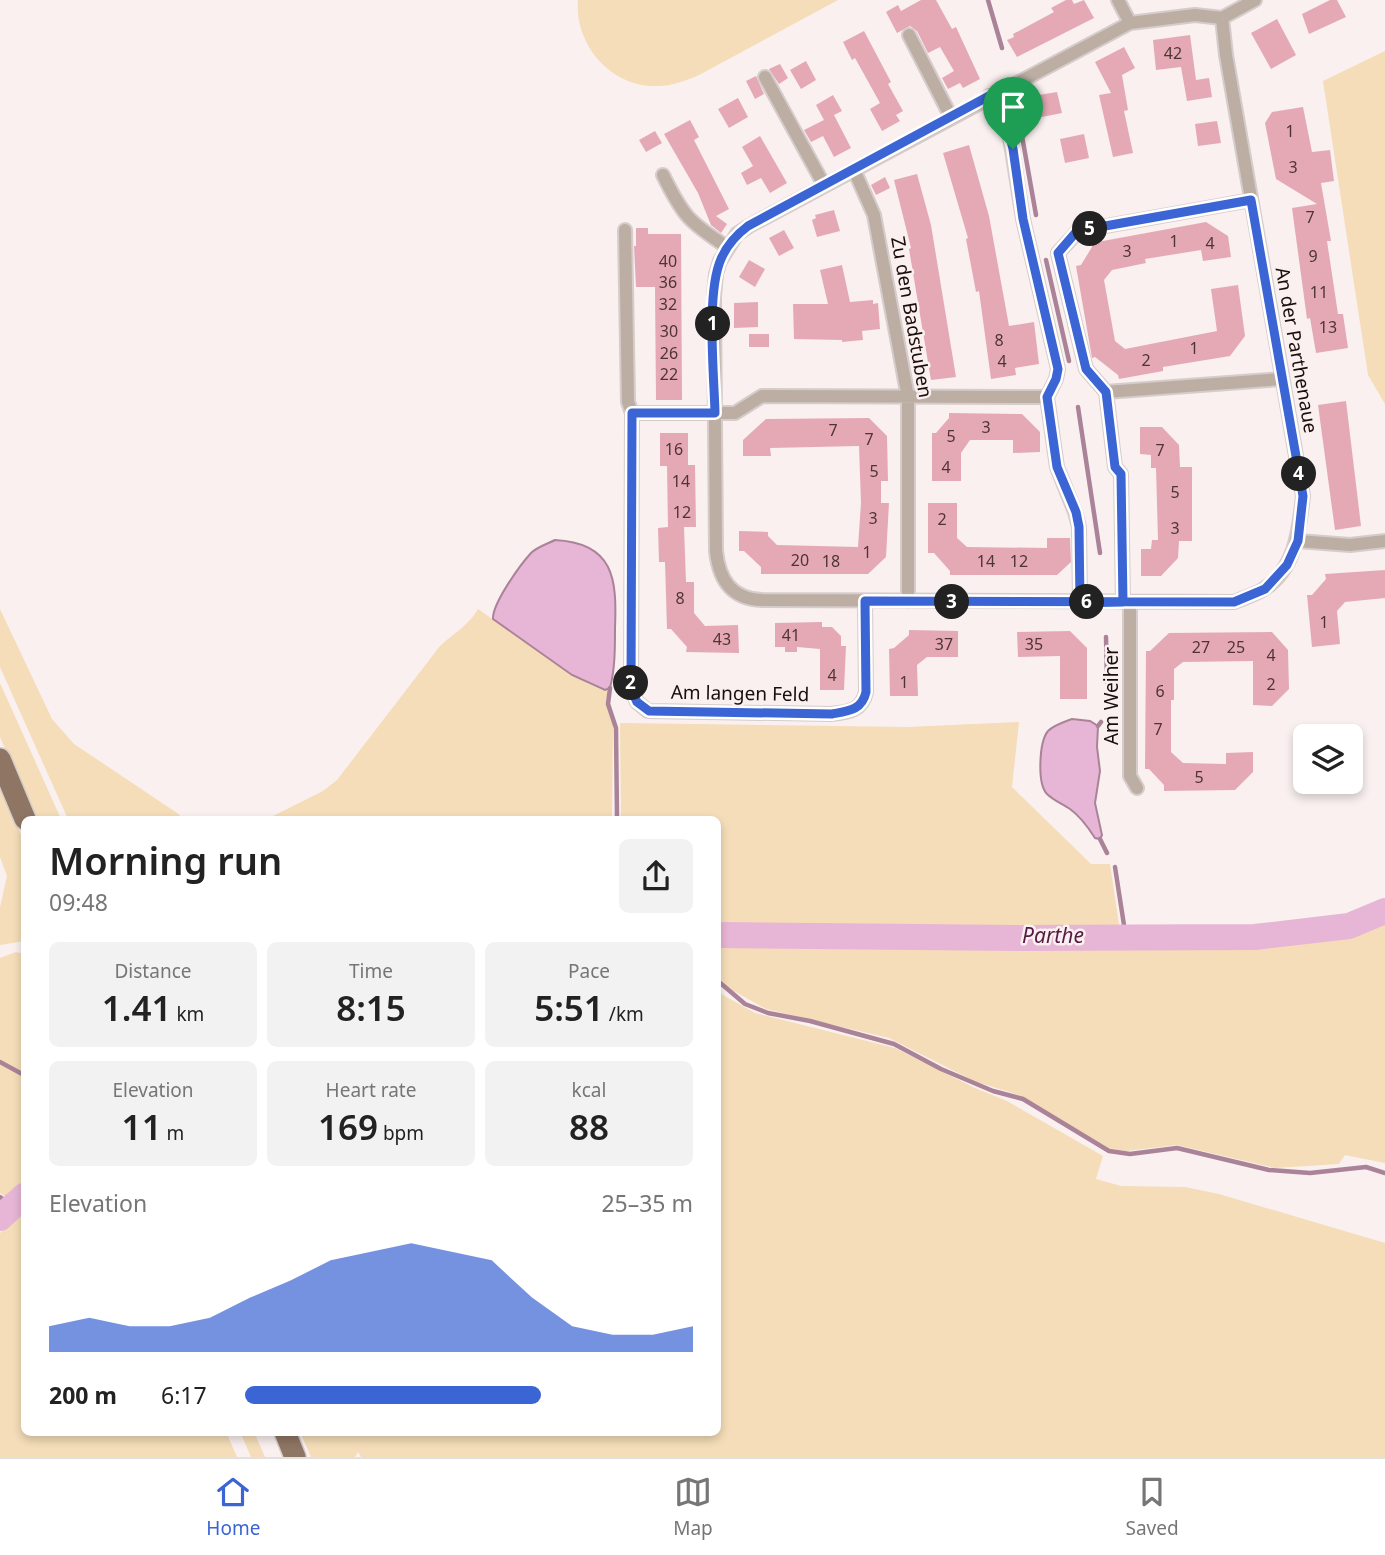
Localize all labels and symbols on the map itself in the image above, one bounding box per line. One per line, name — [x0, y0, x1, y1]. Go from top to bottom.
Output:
house number: 42 — [1164, 42, 1182, 64]
pin — [983, 77, 1043, 149]
house number: 1 — [1285, 120, 1295, 142]
house number: 3 — [1288, 156, 1298, 178]
house number: 7 — [1305, 206, 1315, 228]
pin: 5 — [1072, 212, 1108, 246]
house number: 1 — [1169, 230, 1179, 252]
house number: 4 — [1205, 232, 1215, 254]
street label: Zu den Badstuben — [885, 234, 939, 400]
house number: 3 — [1122, 240, 1132, 262]
house number: 9 — [1308, 245, 1318, 267]
house number: 40 — [659, 250, 677, 272]
street label: An der Parthenaue — [1270, 265, 1324, 435]
house number: 36 — [659, 271, 677, 293]
house number: 11 — [1310, 281, 1328, 303]
house number: 32 — [659, 293, 677, 315]
pin: 1 — [696, 306, 730, 342]
house number: 13 — [1319, 316, 1337, 338]
house number: 30 — [660, 320, 678, 342]
house number: 8 — [994, 329, 1004, 351]
house number: 1 — [1189, 337, 1199, 359]
house number: 26 — [660, 342, 678, 364]
house number: 2 — [1141, 349, 1151, 371]
house number: 4 — [997, 350, 1007, 372]
house number: 22 — [660, 363, 678, 385]
house number: 3 — [981, 416, 991, 438]
house number: 7 — [828, 419, 838, 441]
house number: 5 — [946, 425, 956, 447]
house number: 7 — [864, 428, 874, 450]
house number: 16 — [665, 438, 683, 460]
house number: 7 — [1155, 439, 1165, 461]
house number: 4 — [941, 456, 951, 478]
pin: 4 — [1282, 456, 1316, 491]
house number: 5 — [869, 460, 879, 482]
house number: 14 — [672, 470, 690, 492]
house number: 5 — [1170, 481, 1180, 503]
house number: 12 — [673, 501, 691, 523]
house number: 3 — [868, 507, 878, 529]
house number: 2 — [937, 508, 947, 530]
house number: 3 — [1170, 517, 1180, 539]
house number: 1 — [862, 541, 872, 563]
house number: 20 — [791, 549, 809, 571]
house number: 18 — [822, 550, 840, 572]
house number: 14 — [977, 550, 995, 572]
house number: 12 — [1010, 550, 1028, 572]
pin: 3 — [934, 584, 970, 620]
pin: 6 — [1070, 584, 1104, 620]
house number: 8 — [675, 587, 685, 609]
house number: 1 — [1319, 611, 1329, 633]
house number: 41 — [782, 624, 800, 646]
house number: 43 — [713, 628, 731, 650]
house number: 37 — [935, 633, 953, 655]
house number: 35 — [1025, 633, 1043, 655]
house number: 27 — [1192, 636, 1210, 658]
house number: 25 — [1227, 636, 1245, 658]
house number: 4 — [1266, 644, 1276, 666]
street label: Am Weiher — [1098, 647, 1124, 745]
house number: 4 — [827, 664, 837, 686]
pin: 2 — [614, 666, 648, 700]
house number: 1 — [899, 671, 909, 693]
house number: 2 — [1266, 673, 1276, 695]
street label: Am langen Feld — [671, 679, 809, 707]
house number: 6 — [1155, 680, 1165, 702]
house number: 7 — [1153, 718, 1163, 740]
house number: 5 — [1194, 766, 1204, 788]
water label: Parthe — [1022, 921, 1084, 949]

